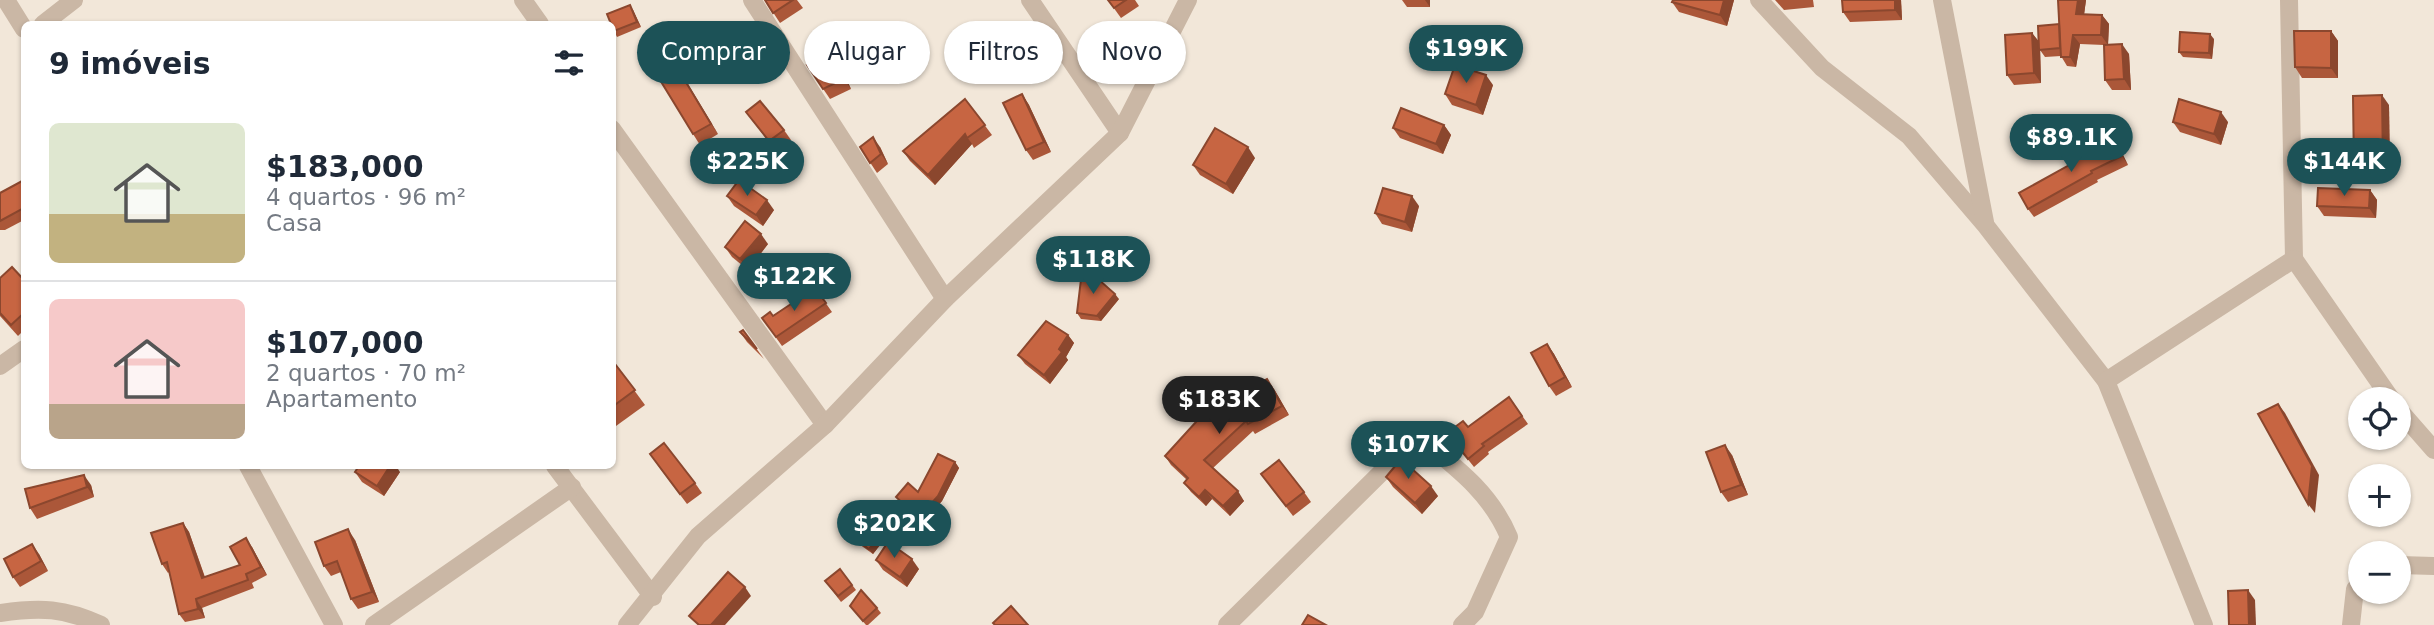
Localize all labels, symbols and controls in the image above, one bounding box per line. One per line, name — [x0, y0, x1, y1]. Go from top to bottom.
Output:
chip: Comprar — [637, 21, 790, 84]
chip: Alugar — [804, 21, 930, 84]
chip: Filtros — [944, 21, 1063, 84]
chip: Novo — [1077, 21, 1186, 84]
pin: $199K — [1417, 25, 1515, 85]
text: $199K — [1425, 35, 1507, 61]
icon: filters — [550, 44, 588, 82]
text: 9 imóveis — [49, 46, 211, 81]
pin: $89.1K — [2014, 114, 2128, 174]
text: $89.1K — [2026, 124, 2116, 150]
pin: $225K — [698, 138, 796, 198]
pin: $144K — [2295, 138, 2393, 198]
text: $225K — [706, 148, 788, 174]
text: $144K — [2303, 148, 2385, 174]
text: $183,000 — [266, 149, 424, 184]
icon: home — [105, 151, 189, 235]
text: 4 quartos · 96 m² — [266, 184, 466, 210]
text: Casa — [266, 210, 322, 236]
pin: $118K — [1044, 236, 1142, 296]
text: $118K — [1052, 246, 1134, 272]
pin: $122K — [745, 254, 843, 313]
text: $122K — [753, 263, 835, 289]
text: $107,000 — [266, 325, 424, 360]
icon: home — [105, 327, 189, 411]
text: 2 quartos · 70 m² — [266, 360, 466, 386]
pin: $183K — [1170, 376, 1268, 436]
text: Apartamento — [266, 386, 417, 412]
text: $183K — [1178, 386, 1260, 412]
map controls — [2348, 387, 2411, 604]
button: locate — [2348, 387, 2411, 450]
pin: $107K — [1359, 421, 1457, 481]
text: $107K — [1367, 431, 1449, 457]
button: + — [2348, 464, 2411, 527]
pin: $202K — [845, 500, 943, 560]
text: $202K — [853, 510, 935, 536]
button: − — [2348, 541, 2411, 604]

